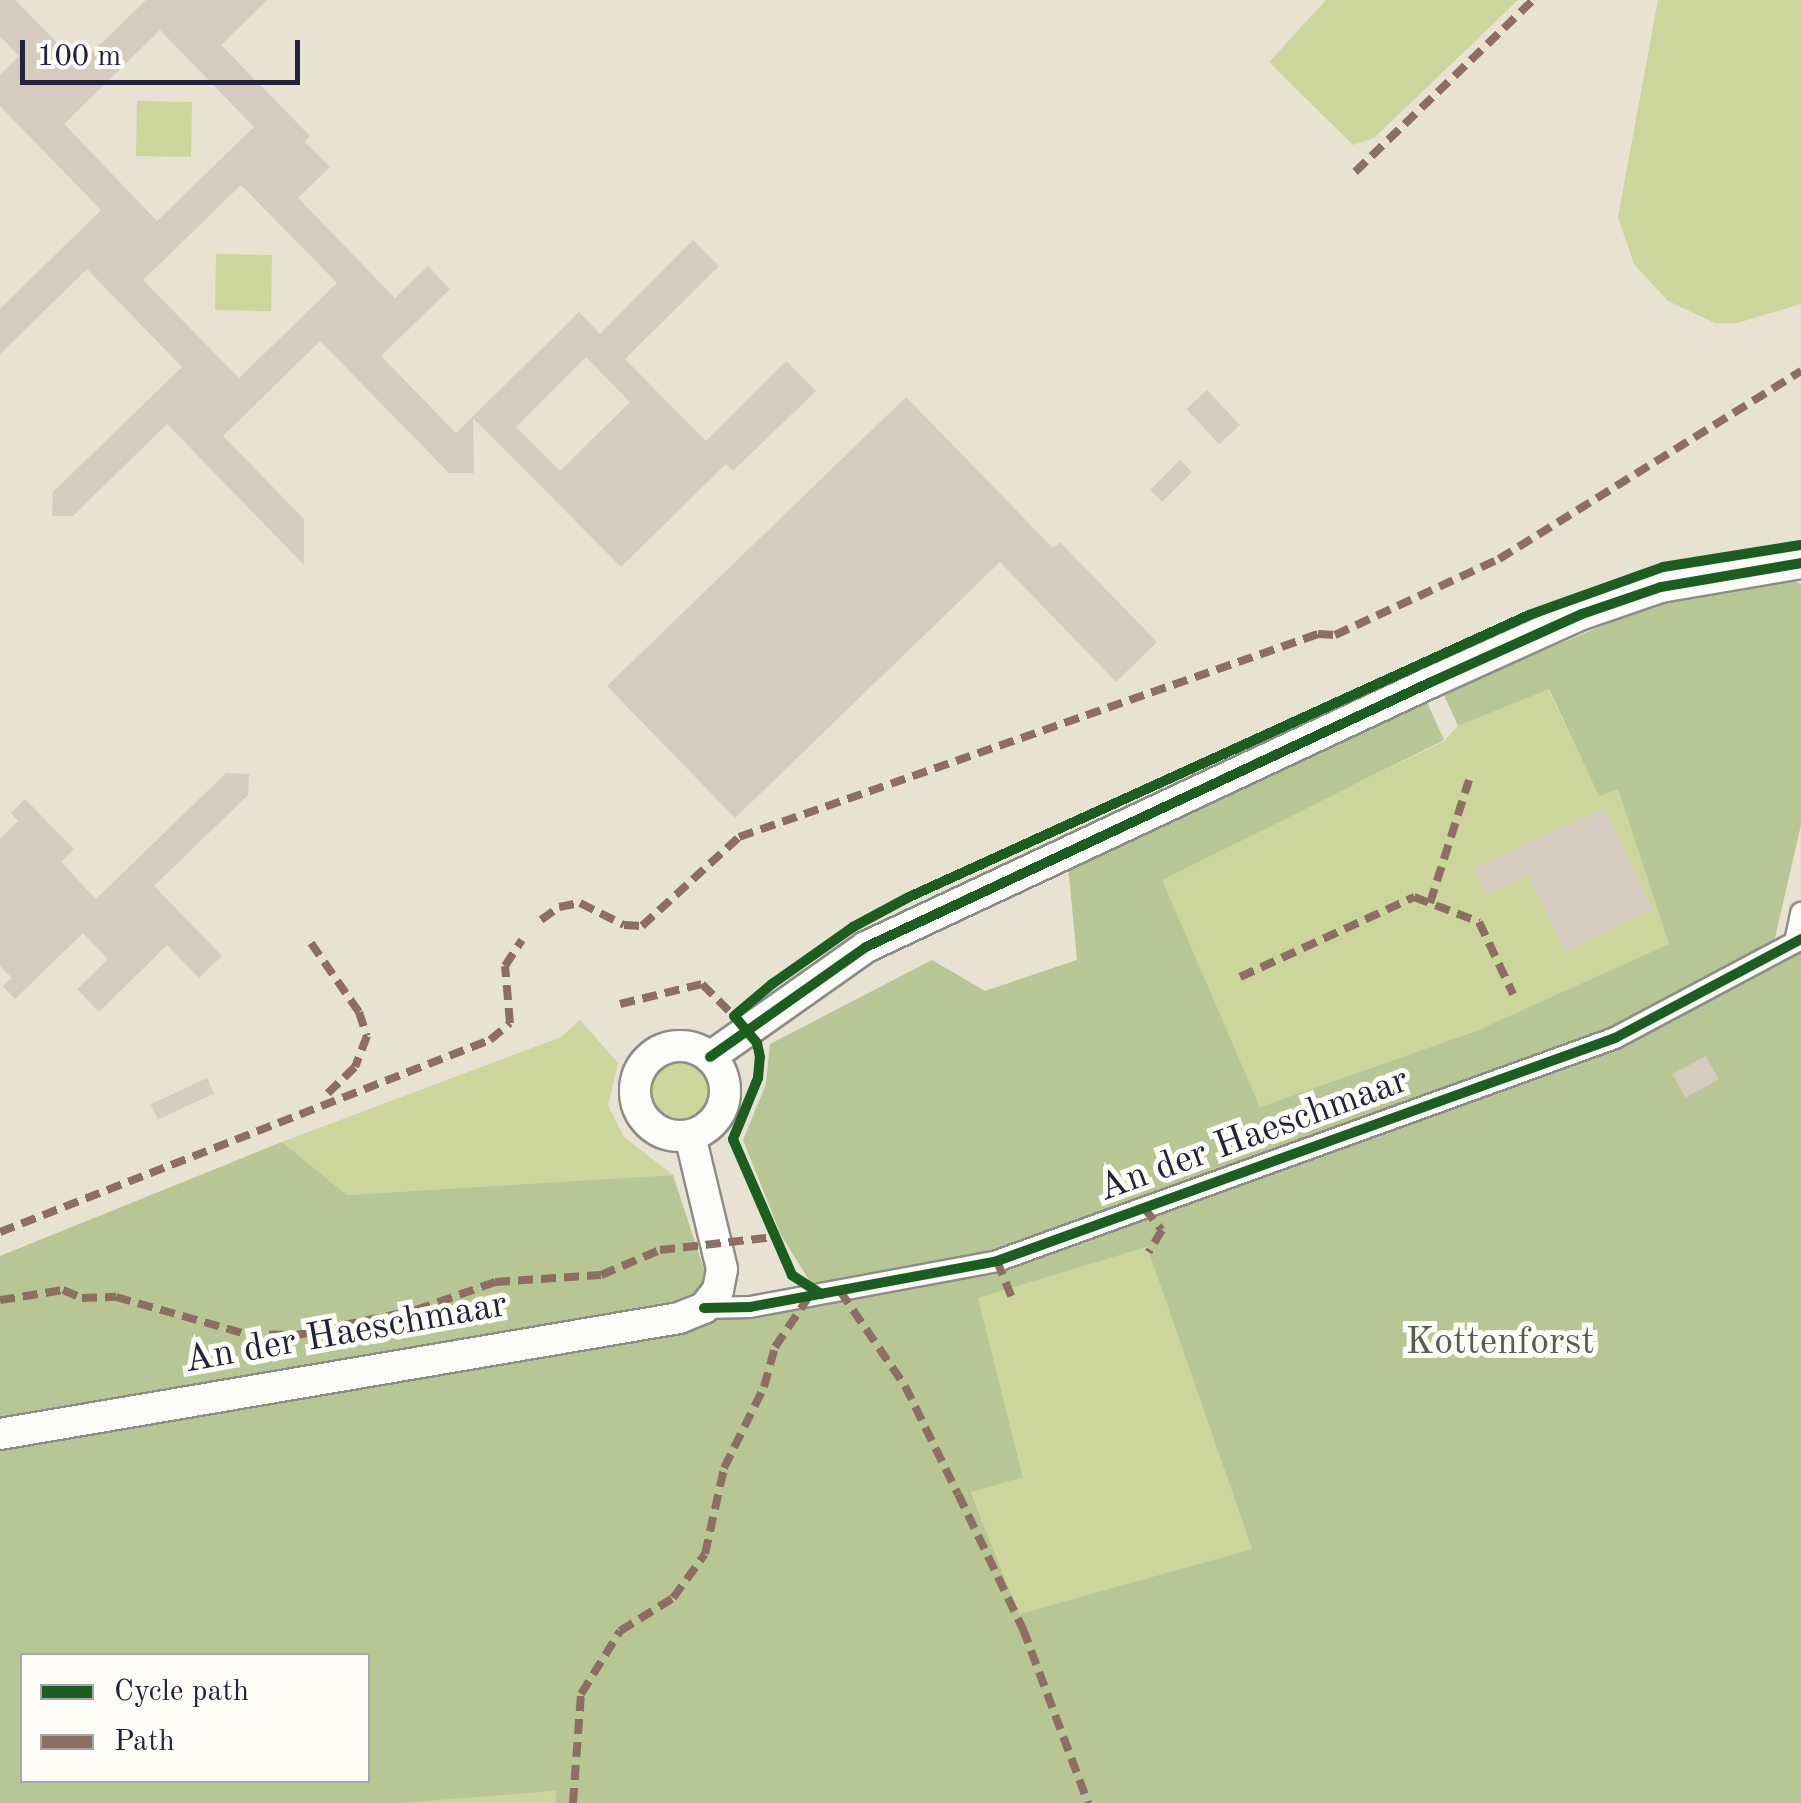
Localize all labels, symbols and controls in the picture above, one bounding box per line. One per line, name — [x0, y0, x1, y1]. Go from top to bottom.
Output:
scale bar — [25, 20, 305, 82]
text: 100 m — [37, 42, 121, 72]
street label: An der Haeschmaar — [1093, 1059, 1415, 1213]
street label: An der Haeschmaar — [181, 1283, 511, 1385]
park label: Kottenforst — [1406, 1321, 1594, 1367]
legend — [20, 1653, 370, 1783]
text: Cycle path — [114, 1677, 249, 1707]
text: Path — [114, 1727, 175, 1757]

